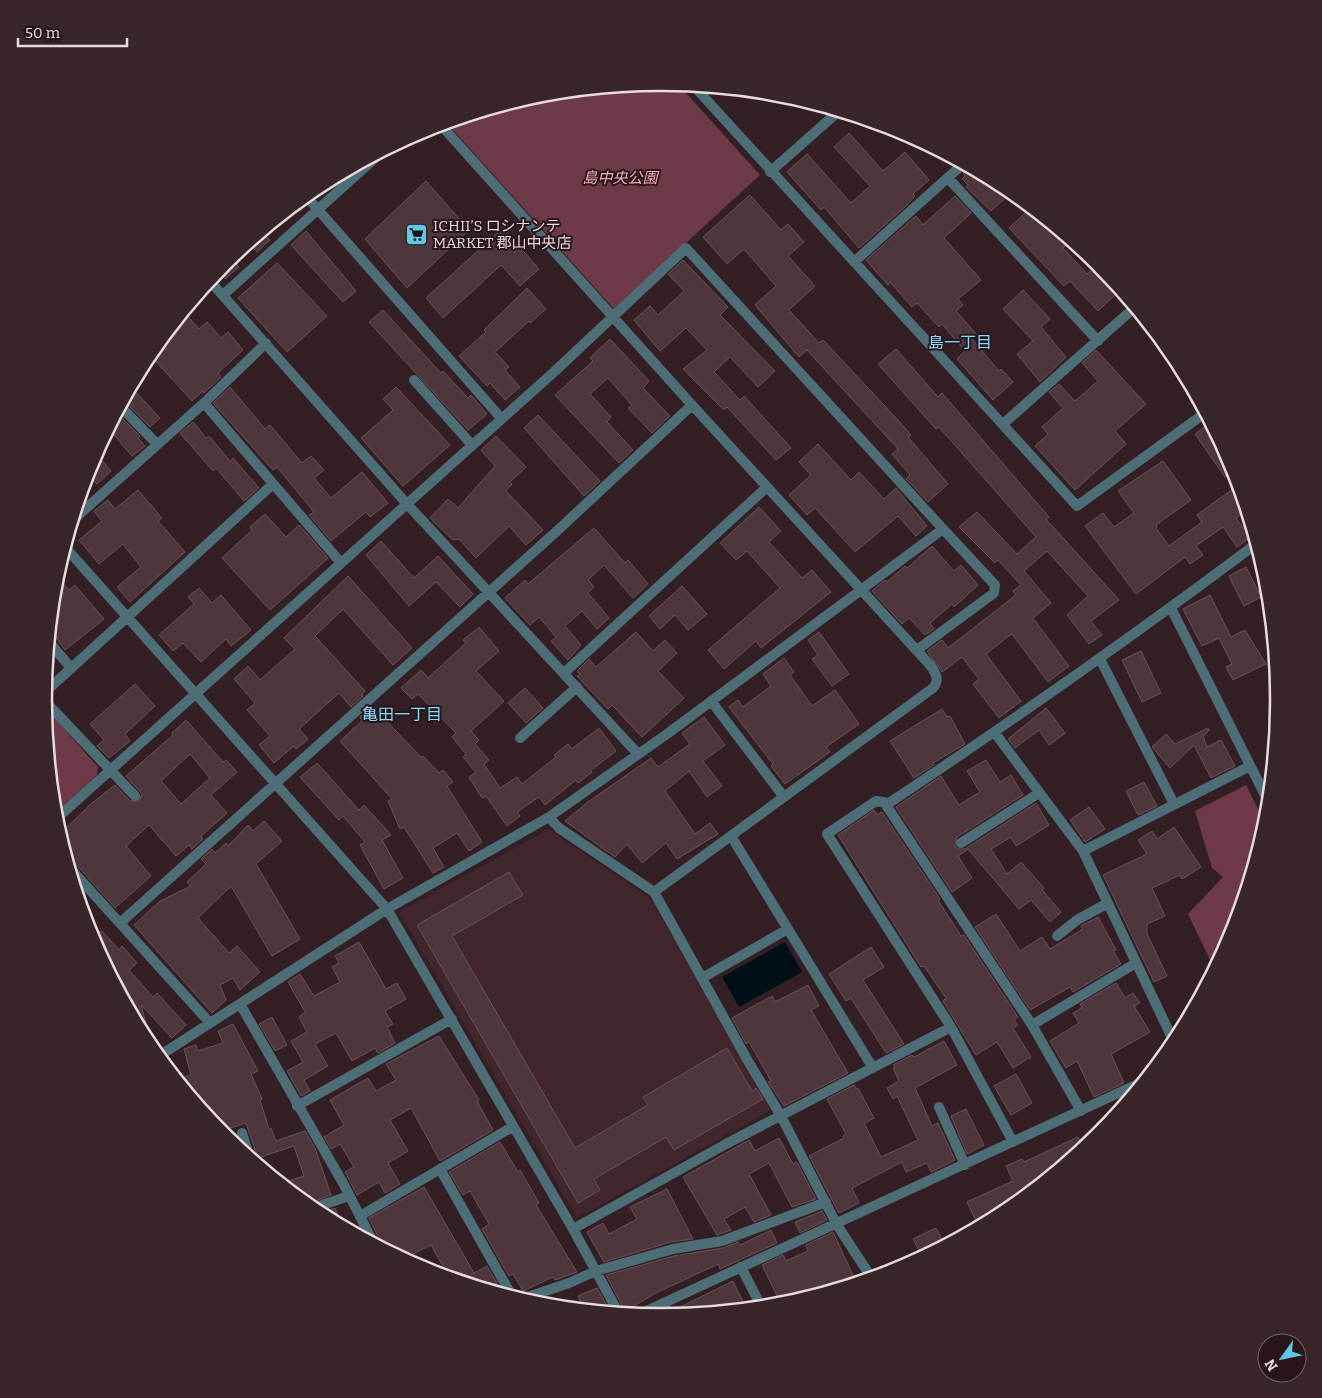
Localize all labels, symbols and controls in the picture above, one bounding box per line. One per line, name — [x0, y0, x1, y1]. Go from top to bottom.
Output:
scale bar — [18, 15, 126, 47]
text: 50 m — [25, 24, 61, 42]
park label: 島中央公園 — [582, 169, 659, 187]
place label: ICHII’S ロシナンテ MARKET 郡山中央店 — [433, 217, 572, 252]
supermarket icon: ICHII’S ロシナンテ MARKET 郡山中央店 — [405, 223, 429, 247]
district label: 島一丁目 — [928, 333, 992, 352]
district label: 亀田一丁目 — [362, 705, 442, 724]
north arrow — [1257, 1333, 1307, 1383]
text: N — [1261, 1355, 1282, 1374]

